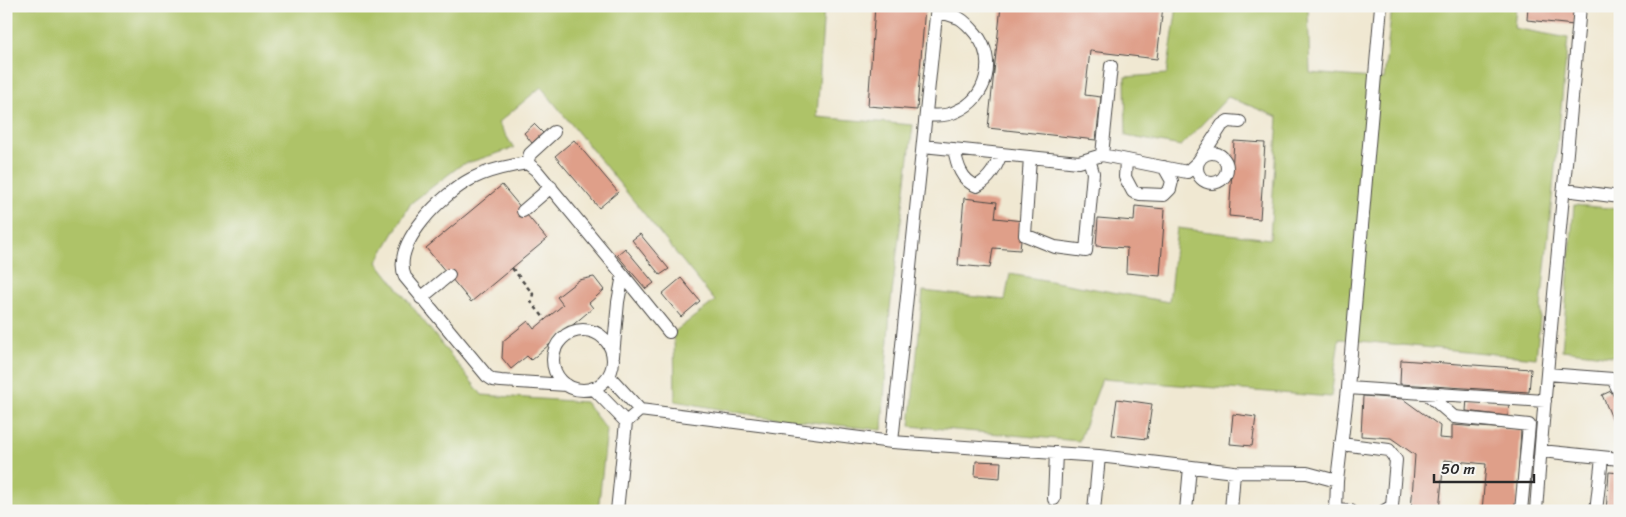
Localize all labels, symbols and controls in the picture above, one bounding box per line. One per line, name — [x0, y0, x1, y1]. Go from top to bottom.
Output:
scale bar — [1434, 452, 1534, 484]
text: 50 m — [1441, 456, 1476, 482]

